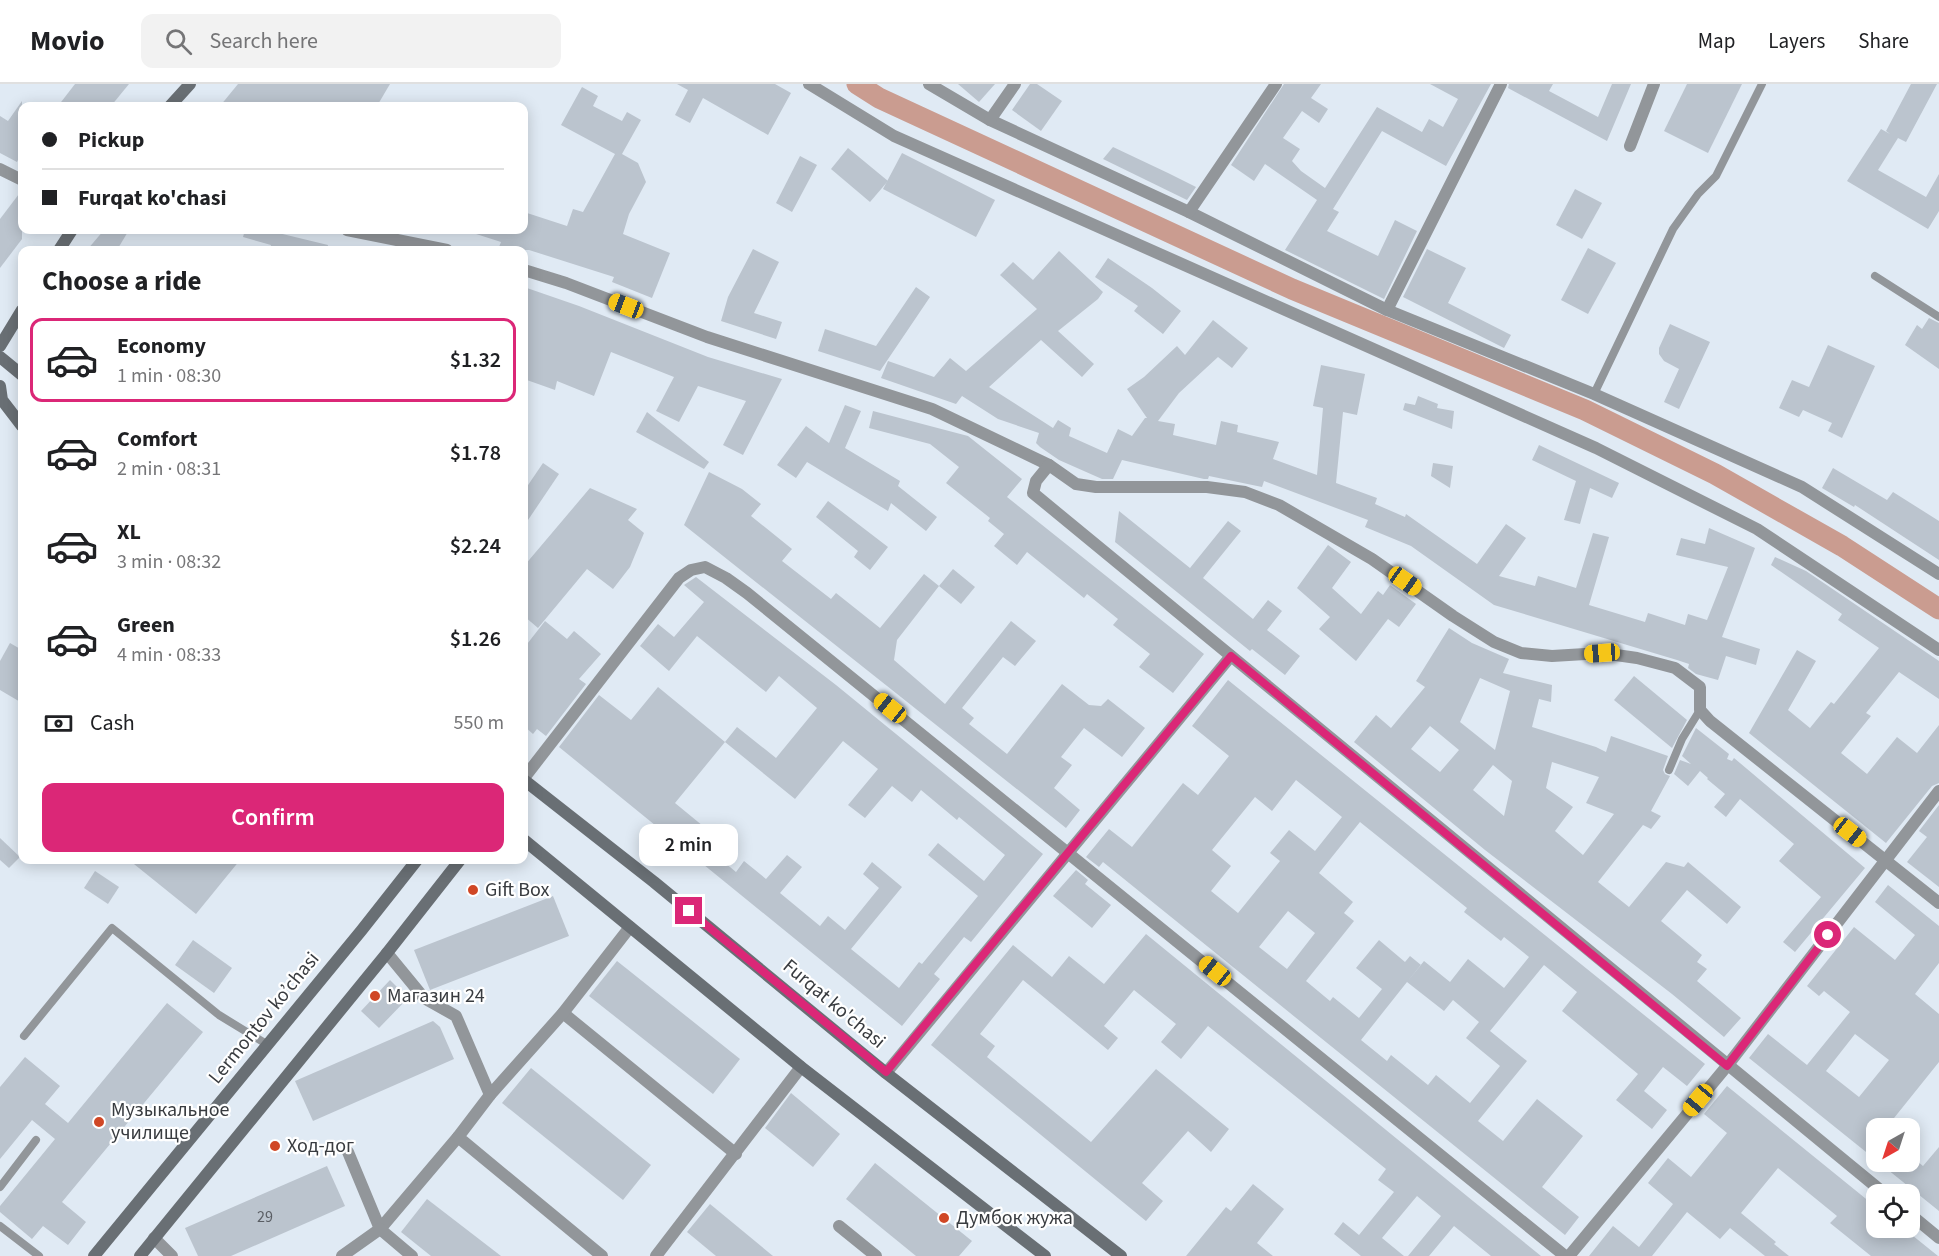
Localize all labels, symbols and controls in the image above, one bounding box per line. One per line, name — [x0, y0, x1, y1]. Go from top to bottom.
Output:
search box — [141, 14, 561, 68]
text: Movio — [30, 21, 105, 61]
icon: search — [162, 25, 195, 58]
text: Search here — [210, 25, 318, 57]
text: Map — [1698, 26, 1735, 56]
text: Layers — [1768, 26, 1825, 56]
text: Share — [1858, 26, 1909, 56]
text: Pickup — [78, 124, 144, 156]
text: Furqat ko'chasi — [78, 182, 227, 214]
text: Choose a ride — [42, 262, 202, 301]
car — [606, 291, 646, 321]
text: Economy — [117, 330, 206, 362]
icon: car — [45, 333, 99, 387]
text: $1.32 — [450, 344, 501, 376]
text: 1 min · 08:30 — [117, 362, 221, 390]
text: Comfort — [117, 423, 198, 455]
icon: car — [45, 426, 99, 480]
text: $1.78 — [450, 437, 501, 469]
text: 2 min · 08:31 — [117, 455, 221, 483]
text: XL — [117, 516, 141, 548]
icon: car — [45, 519, 99, 573]
text: $2.24 — [450, 530, 501, 562]
text: 3 min · 08:32 — [117, 548, 221, 576]
car — [1385, 563, 1425, 599]
text: Green — [117, 609, 175, 641]
icon: car — [45, 612, 99, 666]
text: $1.26 — [450, 623, 501, 655]
text: 4 min · 08:33 — [117, 641, 221, 669]
car — [1583, 643, 1621, 663]
car — [870, 690, 910, 726]
icon: cash — [42, 707, 75, 740]
text: Cash — [90, 707, 135, 739]
text: 550 m — [454, 709, 504, 737]
button: Confirm — [42, 783, 504, 852]
car — [1830, 814, 1870, 850]
callout: 2 min — [640, 824, 738, 866]
text: 2 min — [665, 831, 712, 859]
place label: Gift Box — [485, 876, 549, 904]
marker: Gift Box — [466, 883, 480, 897]
route end — [675, 897, 702, 924]
route start — [1814, 921, 1841, 948]
street label: Lermontov ko’chasi — [202, 946, 326, 1090]
street label: Furqat ko'chasi — [777, 953, 891, 1055]
car — [1195, 953, 1235, 989]
place label: Магазин 24 — [387, 982, 485, 1010]
marker: Магазин 24 — [368, 989, 382, 1003]
car — [1680, 1080, 1716, 1120]
place label: Музыкальное училище — [111, 1096, 230, 1147]
marker: Музыкальное училище — [92, 1115, 106, 1129]
north arrow — [1866, 1118, 1920, 1172]
map controls — [1866, 1118, 1920, 1238]
place label: Ход-дог — [287, 1132, 354, 1160]
marker: Ход-дог — [268, 1139, 282, 1153]
button: locate — [1866, 1184, 1920, 1238]
place label: Думбок жужа — [956, 1204, 1073, 1232]
house number: 29 — [257, 1206, 273, 1228]
marker: Думбок жужа — [937, 1211, 951, 1225]

